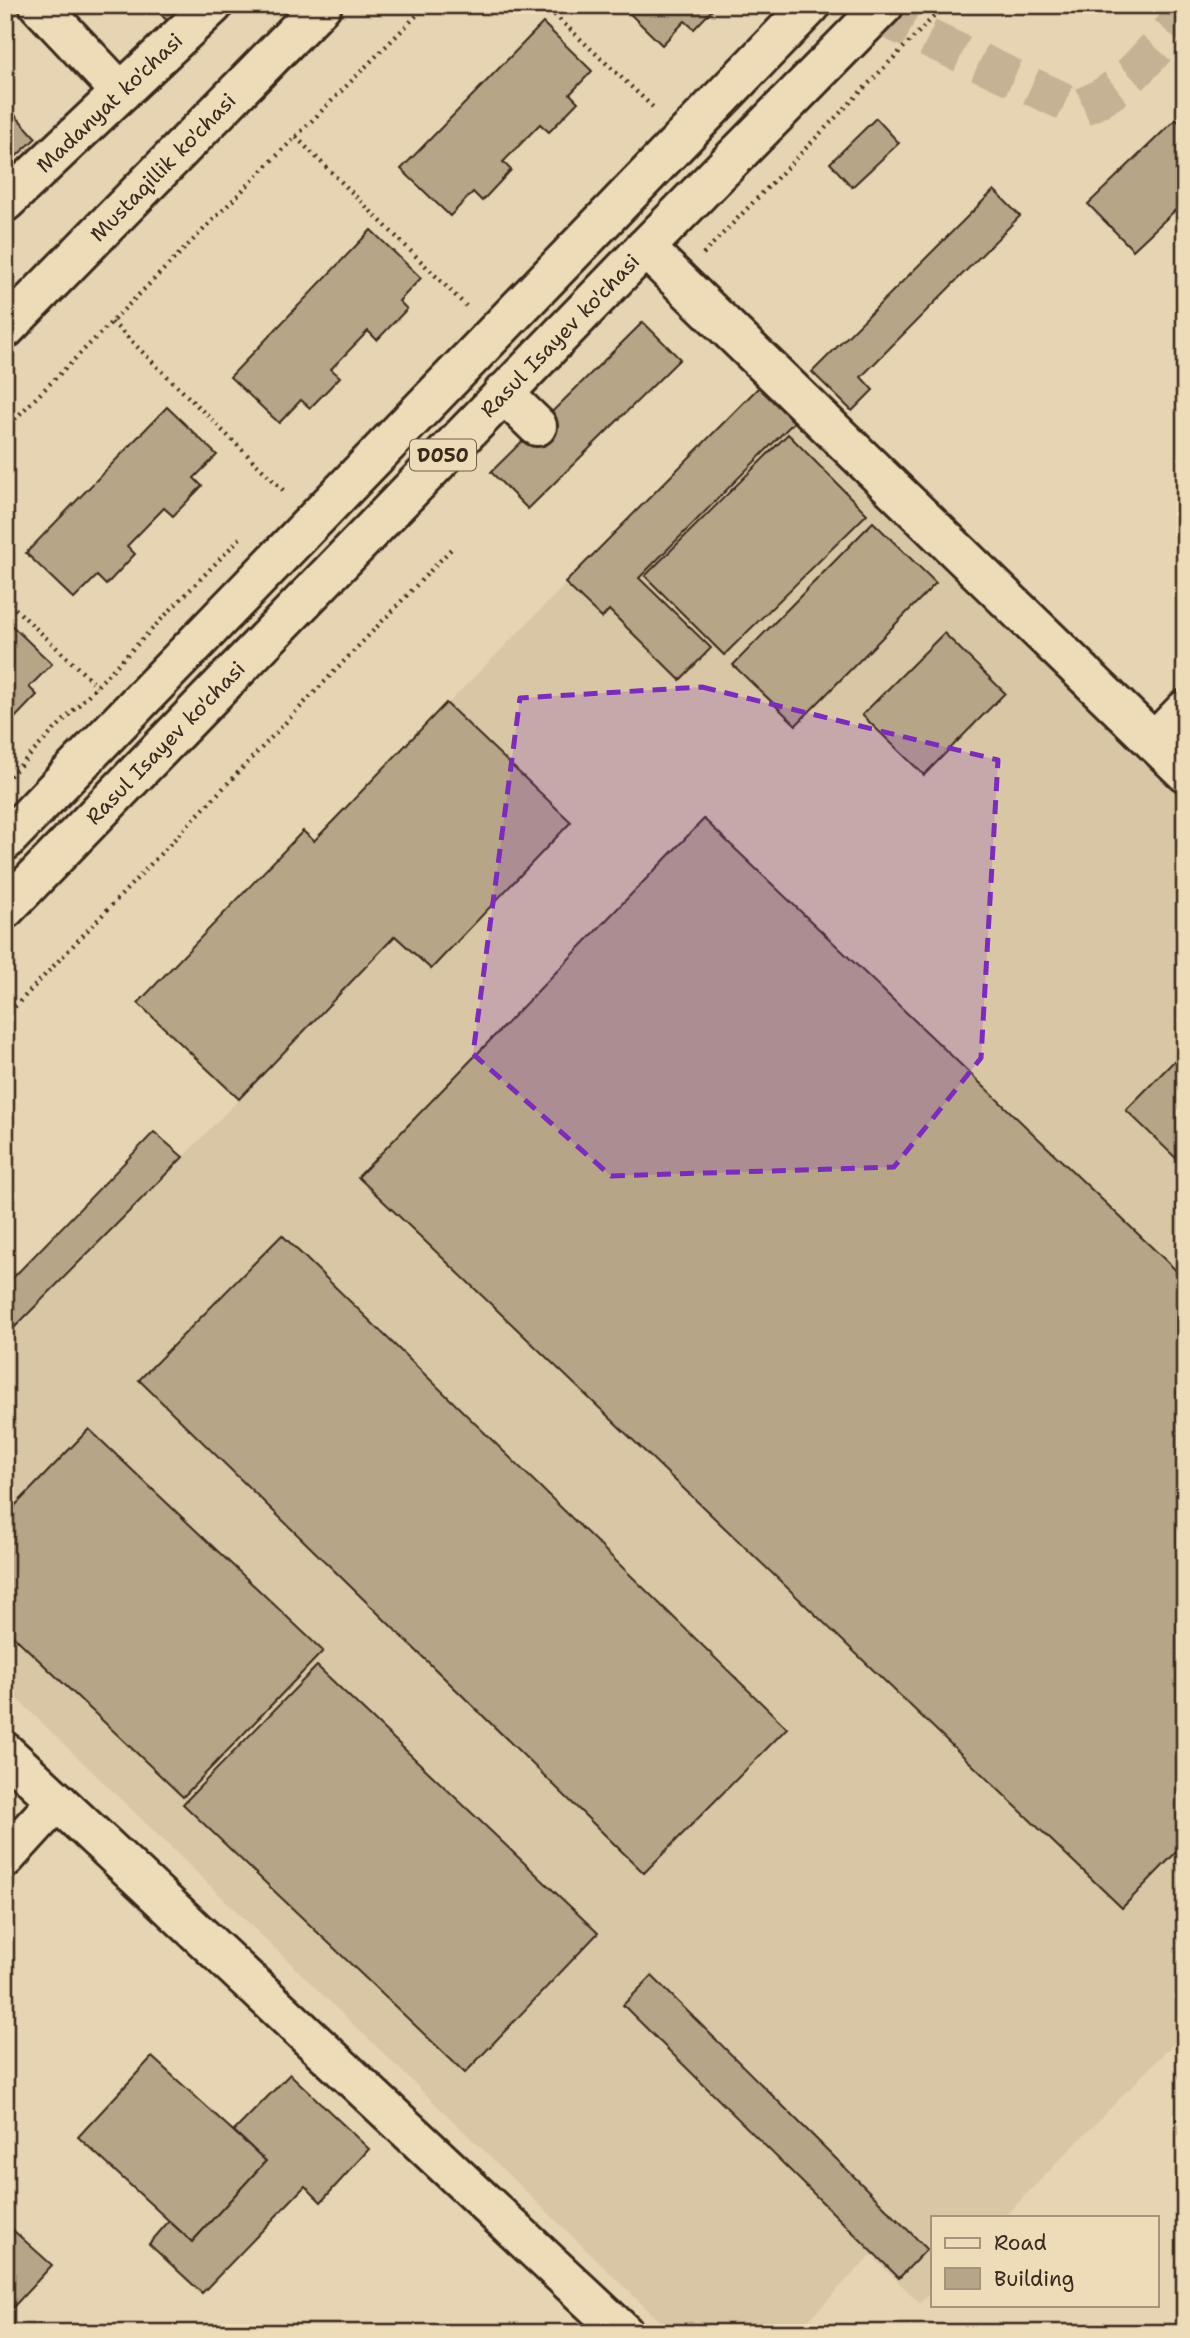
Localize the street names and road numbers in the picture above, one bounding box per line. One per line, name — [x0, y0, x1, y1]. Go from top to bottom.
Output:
street label: Madanyat ko'chasi — [30, 27, 189, 179]
street label: Mustaqillik ko'chasi — [84, 87, 242, 248]
street label: Rasul Isayev ko'chasi — [474, 248, 646, 424]
road number: D050 — [410, 440, 476, 470]
street label: Rasul Isayev ko'chasi — [80, 655, 251, 831]

